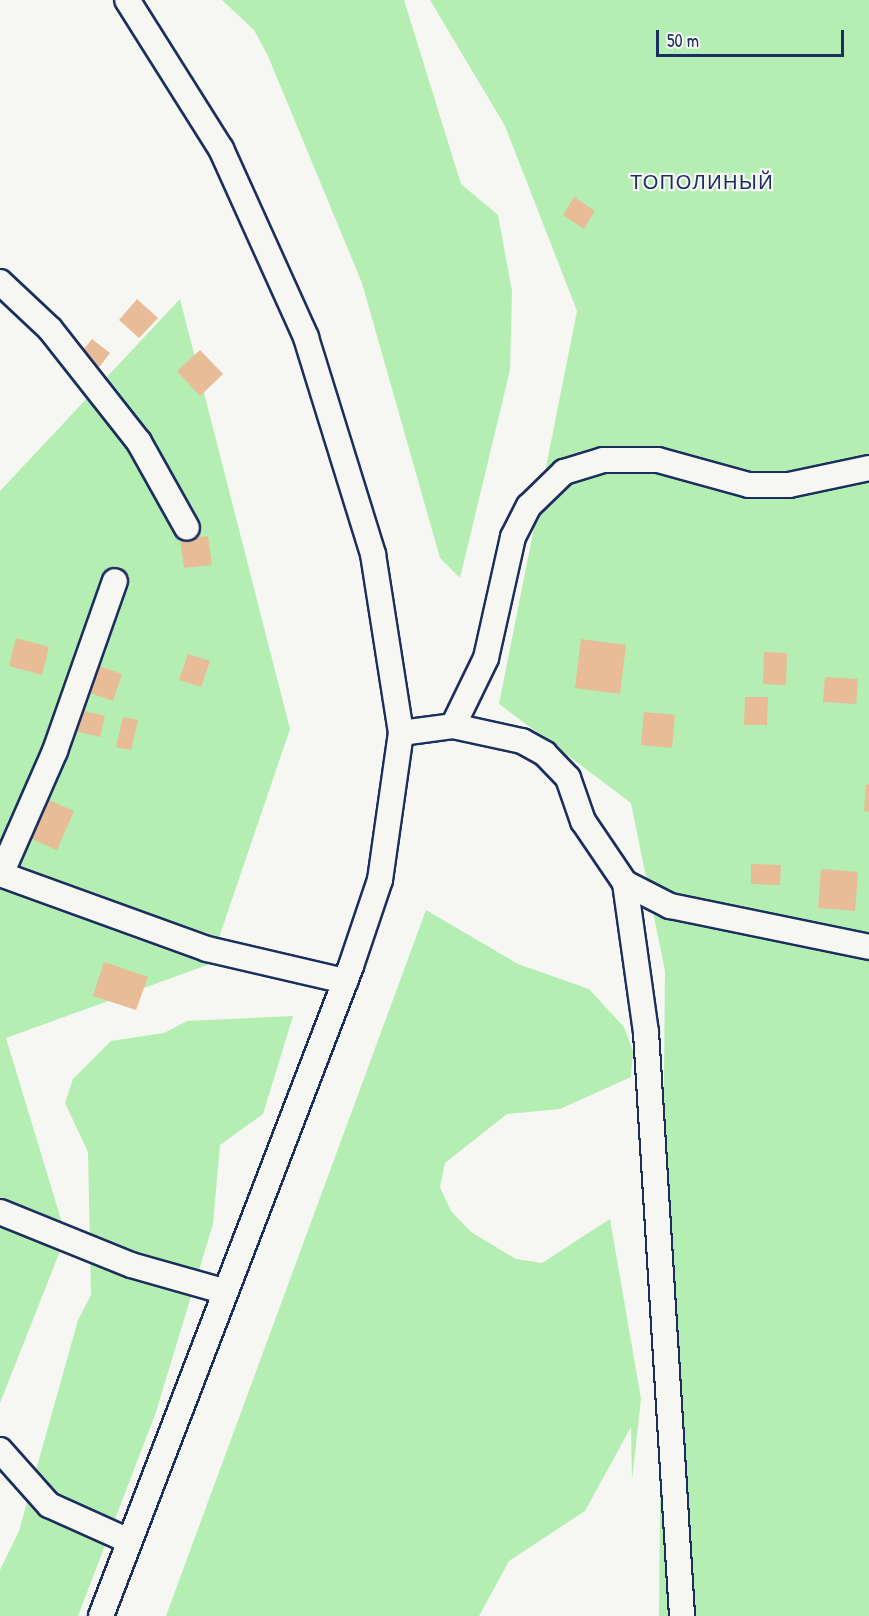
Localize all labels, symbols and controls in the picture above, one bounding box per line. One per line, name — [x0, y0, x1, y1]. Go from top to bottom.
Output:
scale bar — [659, 18, 846, 56]
text: 50 m — [667, 28, 699, 53]
district label: ТОПОЛИНЫЙ — [630, 169, 774, 193]

